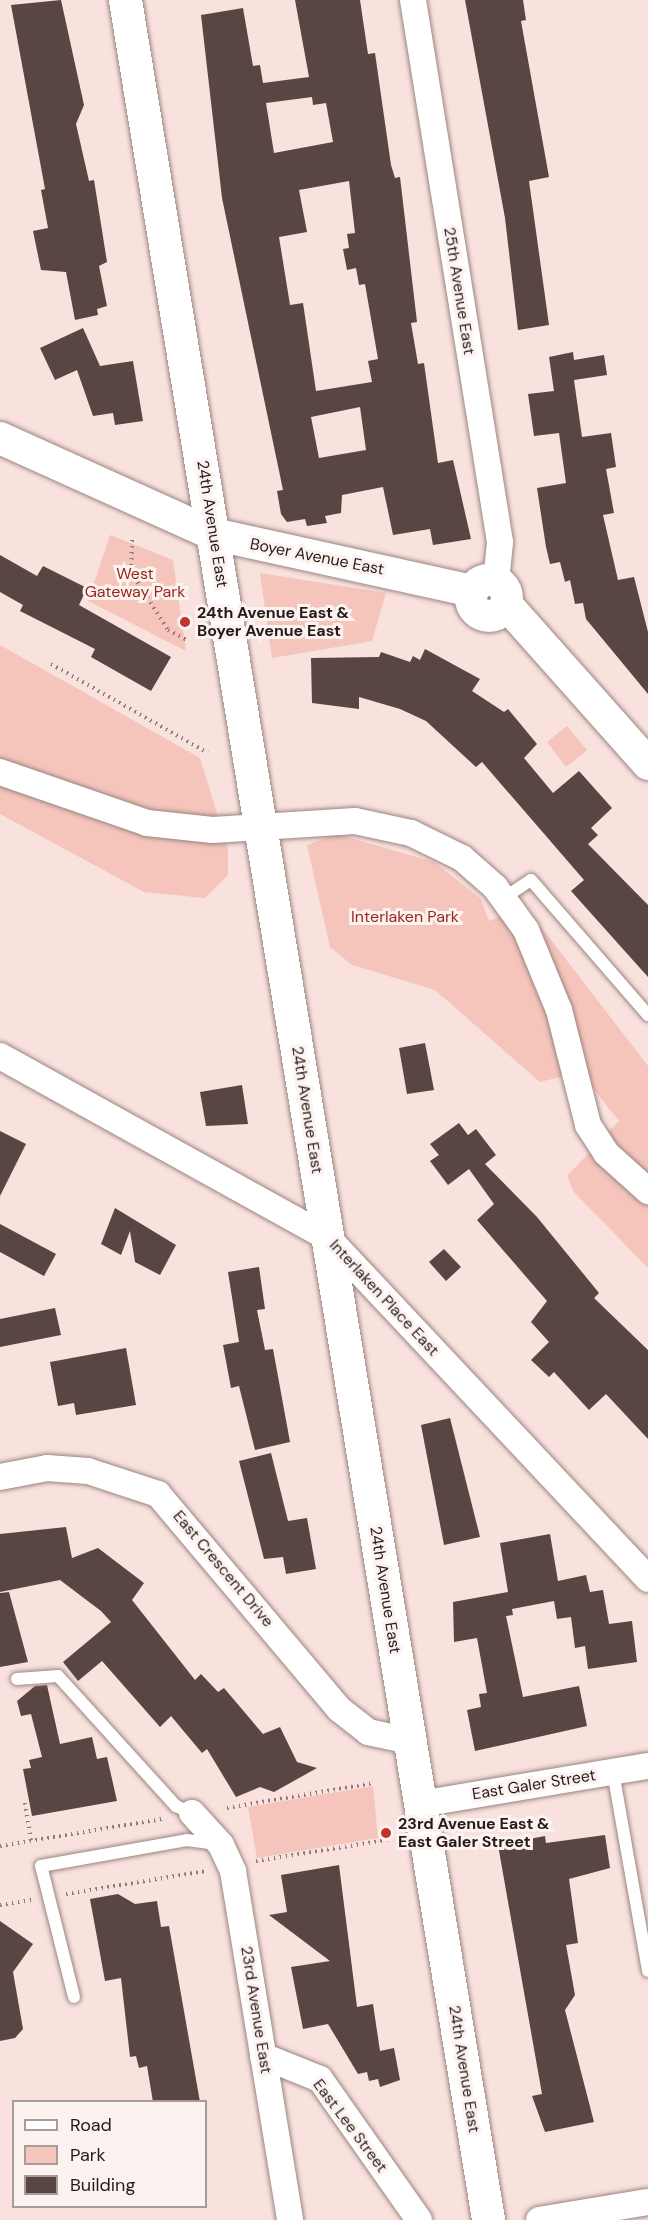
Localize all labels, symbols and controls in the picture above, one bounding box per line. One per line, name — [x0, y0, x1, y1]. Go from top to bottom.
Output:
street label: 25th Avenue East — [439, 226, 479, 356]
street label: 24th Avenue East — [192, 459, 232, 589]
street label: Boyer Avenue East — [248, 535, 386, 579]
park label: West Gateway Park — [85, 564, 185, 602]
place label: 24th Avenue East & Boyer Avenue East — [197, 603, 349, 641]
marker: 24th Avenue East & Boyer Avenue East — [178, 615, 192, 629]
park label: Interlaken Park — [351, 907, 459, 927]
street label: 24th Avenue East — [287, 1045, 327, 1175]
street label: Interlaken Place East — [325, 1236, 443, 1360]
street label: East Crescent Drive — [169, 1507, 277, 1631]
street label: 24th Avenue East — [365, 1525, 405, 1655]
street label: East Galer Street — [471, 1766, 597, 1804]
place label: 23rd Avenue East & East Galer Street — [398, 1814, 550, 1852]
marker: 23rd Avenue East & East Galer Street — [379, 1826, 393, 1840]
street label: 23rd Avenue East — [236, 1945, 276, 2075]
street label: 24th Avenue East — [444, 2004, 484, 2134]
street label: East Lee Street — [309, 2076, 391, 2176]
legend — [12, 2100, 207, 2208]
text: Road — [70, 2113, 112, 2137]
text: Park — [70, 2143, 106, 2167]
text: Building — [70, 2173, 135, 2197]

